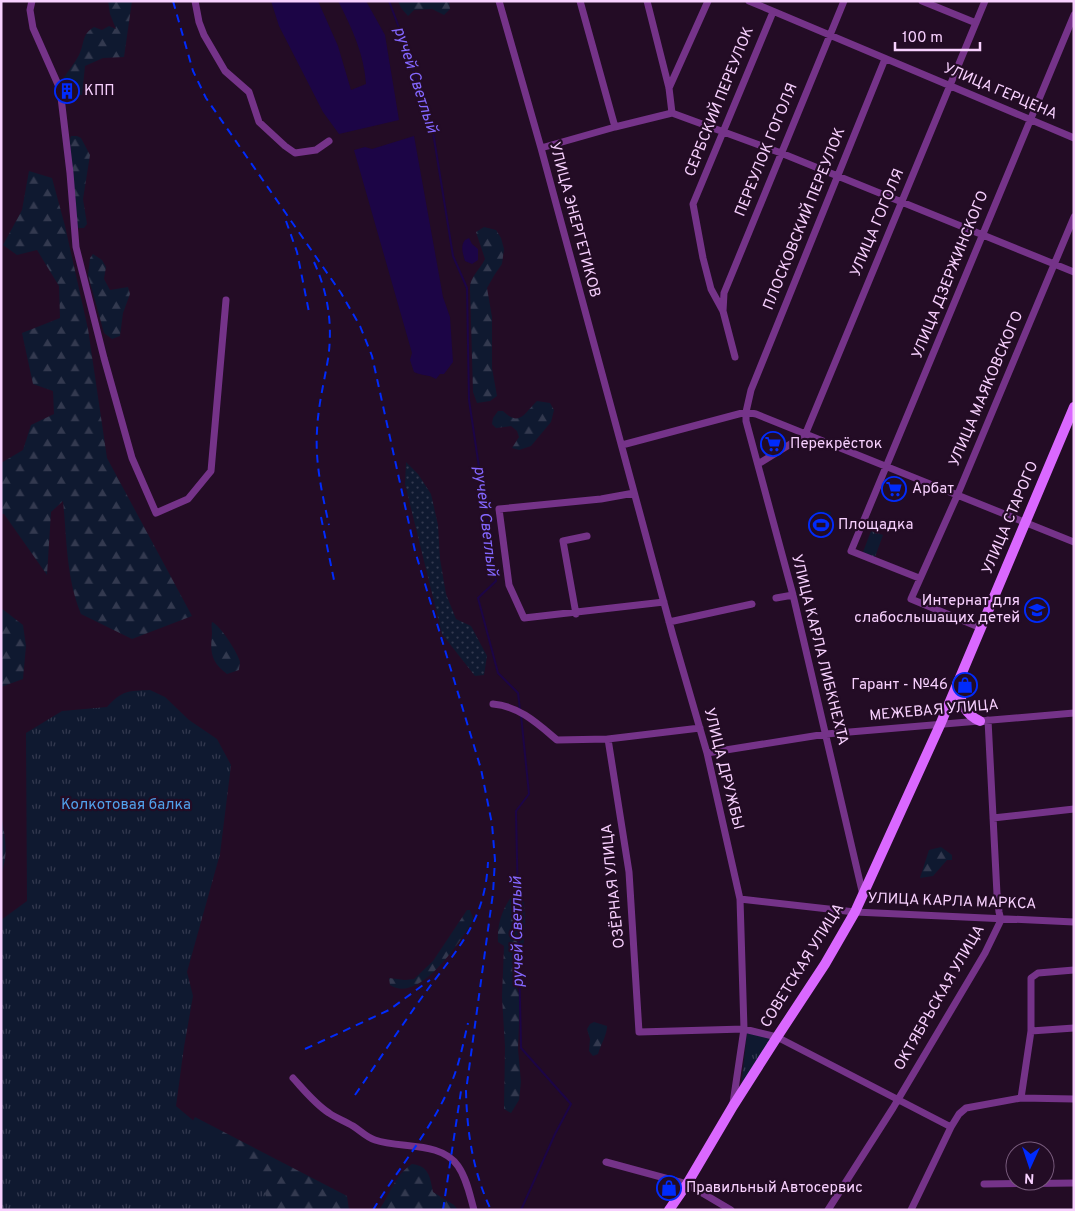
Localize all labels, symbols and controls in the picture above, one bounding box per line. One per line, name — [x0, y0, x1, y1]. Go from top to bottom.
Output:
scale bar — [895, 20, 980, 52]
street label: СЕРБСКИЙ ПЕРЕУЛОК — [679, 23, 759, 180]
water label: ручей Светлый — [388, 24, 442, 137]
text: 100 m — [902, 29, 943, 48]
street label: УЛИЦА ГЕРЦЕНА — [940, 59, 1060, 125]
building icon: КПП — [54, 78, 80, 104]
street label: ПЕРЕУЛОК ГОГОЛЯ — [731, 80, 803, 220]
place label: КПП — [84, 82, 115, 101]
street label: ПЛОСКОВСКИЙ ПЕРЕУЛОК — [758, 124, 850, 313]
street label: УЛИЦА ЭНЕРГЕТИКОВ — [544, 140, 604, 300]
street label: УЛИЦА ГОГОЛЯ — [847, 166, 909, 280]
street label: УЛИЦА ДЗЕРЖИНСКОГО — [909, 188, 993, 362]
street label: УЛИЦА МАЯКОВСКОГО — [946, 308, 1028, 470]
supermarket icon: Перекрёсток — [760, 431, 786, 457]
place label: Перекрёсток — [790, 435, 882, 454]
street label: УЛИЦА СТАРОГО — [979, 459, 1043, 577]
water label: ручей Светлый — [468, 465, 502, 578]
supermarket icon: Арбат — [881, 476, 907, 502]
place label: Арбат — [912, 480, 954, 499]
sports icon: Площадка — [808, 512, 834, 538]
place label: Площадка — [838, 516, 913, 535]
street label: УЛИЦА КАРЛА ЛИБКНЕХТА — [786, 553, 852, 747]
place label: Интернат для слабослышащих детей — [854, 592, 1020, 628]
school or university icon: Интернат для слабослышащих детей — [1024, 597, 1050, 623]
shop icon: Гарант - №46 — [952, 672, 978, 698]
place label: Гарант - №46 — [851, 676, 948, 695]
street label: МЕЖЕВАЯ УЛИЦА — [869, 696, 999, 726]
street label: УЛИЦА ДРУЖБЫ — [699, 706, 747, 832]
park label: Колкотовая балка — [61, 796, 191, 815]
street label: ОЗЁРНАЯ УЛИЦА — [597, 823, 630, 949]
water label: ручей Светлый — [507, 875, 529, 988]
street label: УЛИЦА КАРЛА МАРКСА — [867, 890, 1037, 914]
street label: СОВЕТСКАЯ УЛИЦА — [757, 900, 849, 1032]
street label: ОКТЯБРЬСКАЯ УЛИЦА — [891, 922, 989, 1074]
north arrow — [1005, 1141, 1055, 1191]
text: N — [1024, 1169, 1035, 1186]
shop icon: Правильный Автосервис — [656, 1175, 682, 1201]
place label: Правильный Автосервис — [686, 1179, 863, 1198]

